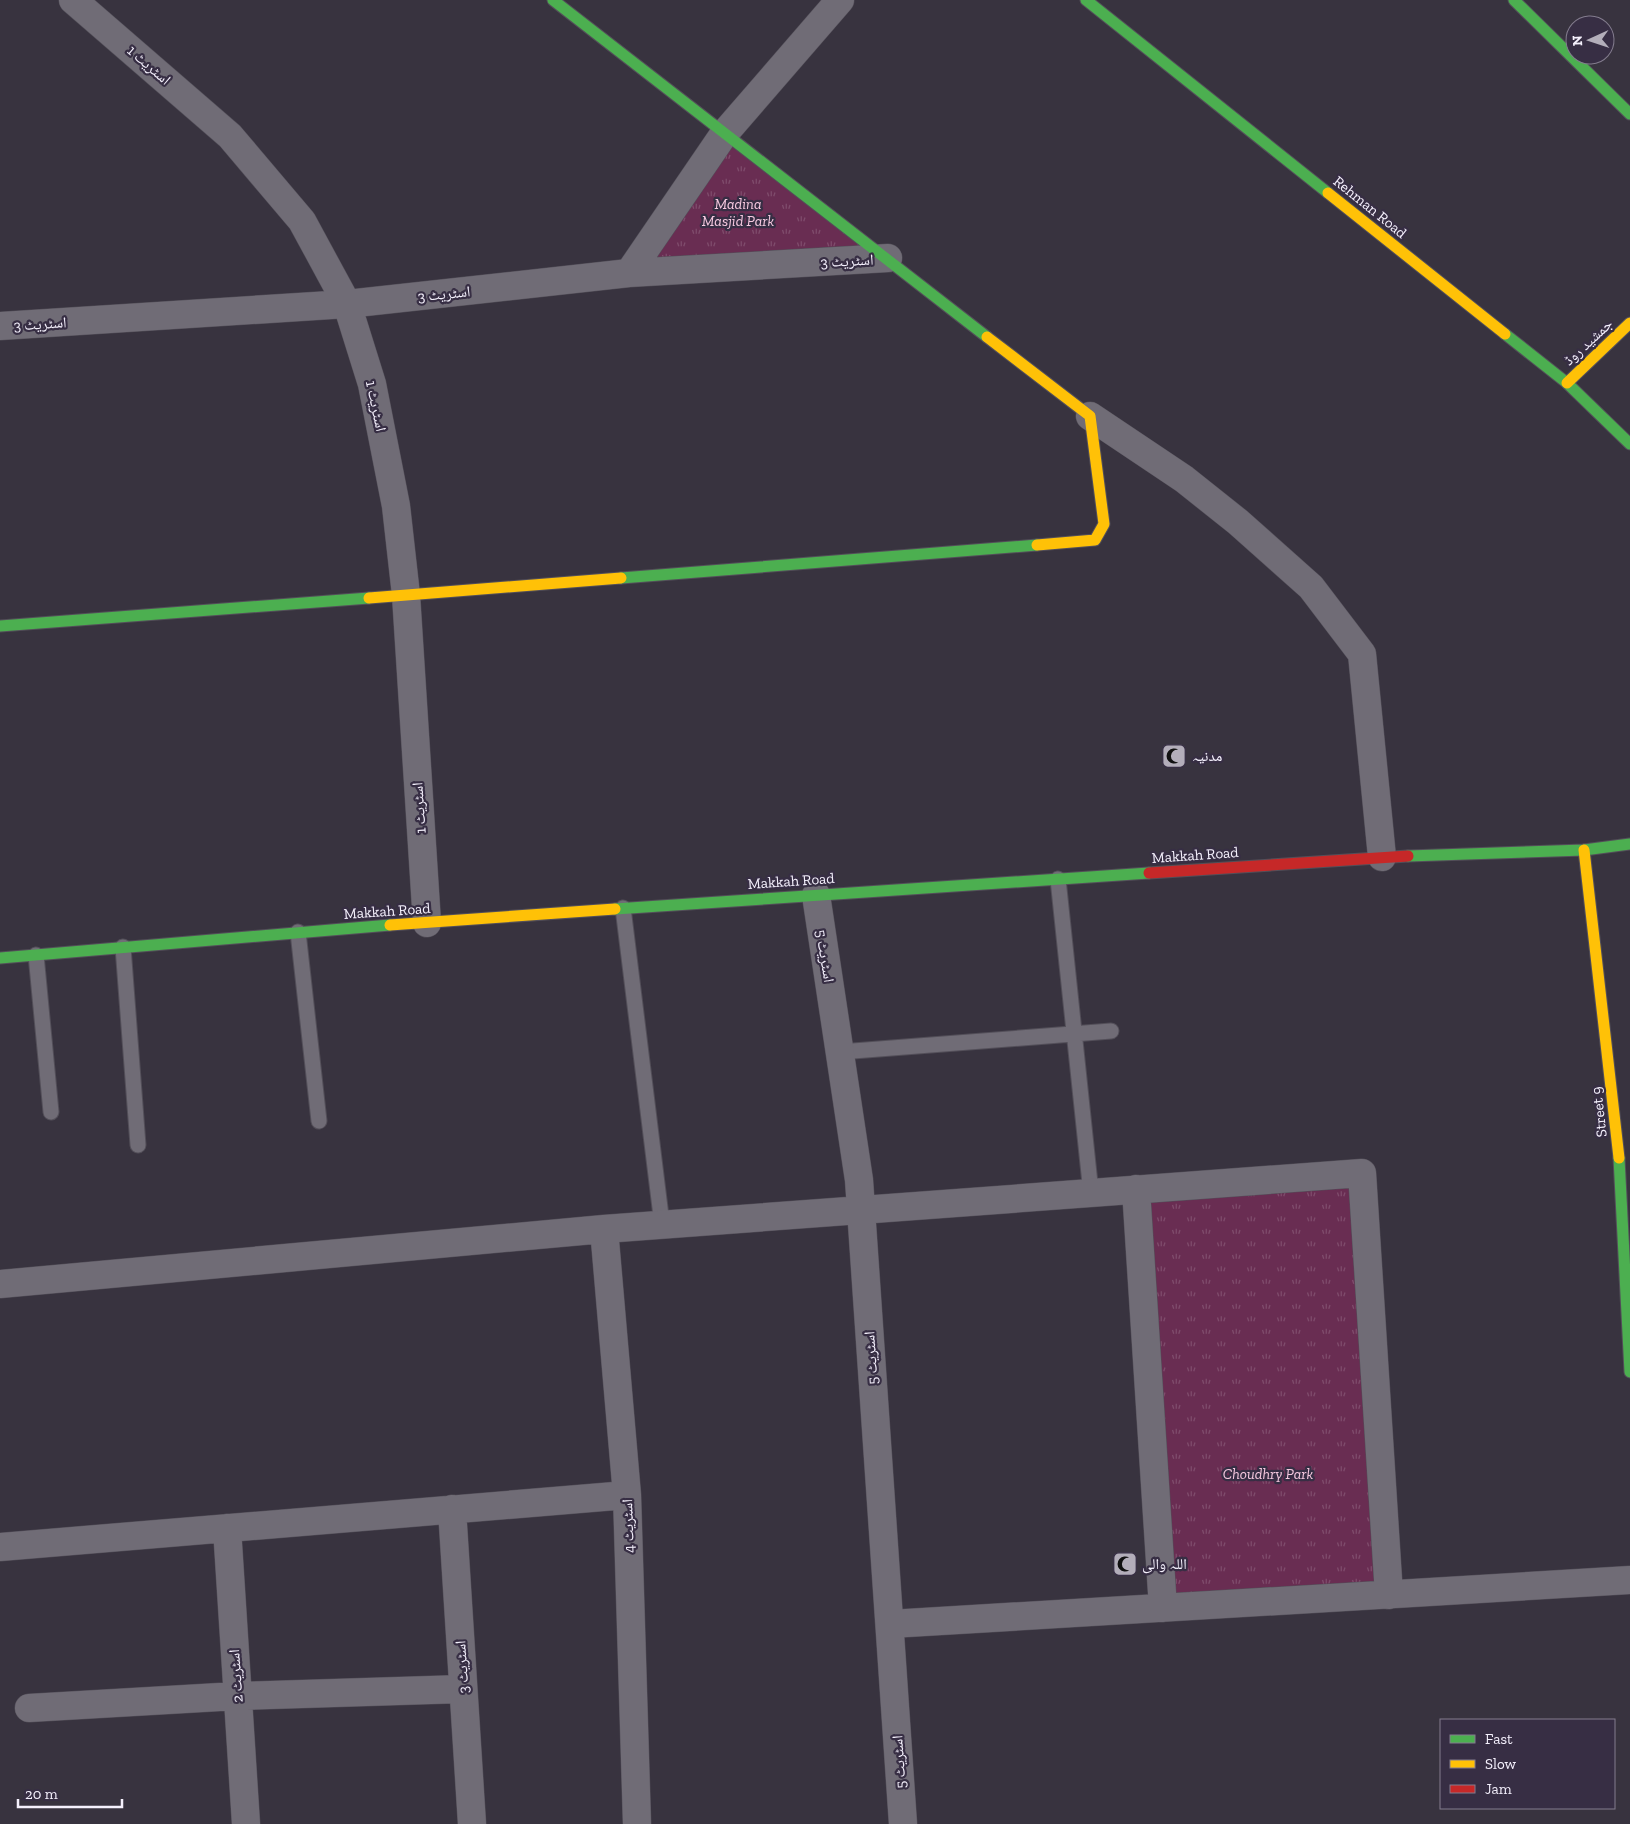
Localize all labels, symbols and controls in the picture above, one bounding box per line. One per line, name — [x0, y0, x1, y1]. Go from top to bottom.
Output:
north arrow — [1565, 15, 1615, 65]
text: N — [1569, 35, 1586, 46]
street label: اسٹریٹ 1 — [124, 41, 174, 89]
street label: Rehman Road — [1330, 172, 1411, 242]
park label: Madina Masjid Park — [702, 195, 775, 230]
street label: اسٹریٹ 3 — [820, 251, 874, 271]
street label: اسٹریٹ 3 — [417, 282, 471, 306]
street label: اسٹریٹ 3 — [13, 313, 67, 335]
street label: جمشید روڈ — [1560, 314, 1617, 369]
street label: اسٹریٹ 1 — [362, 379, 390, 433]
mosque icon: مدنیہ — [1161, 743, 1187, 769]
place label: مدنیہ — [1192, 747, 1223, 765]
street label: اسٹریٹ 1 — [408, 782, 430, 834]
street label: Makkah Road — [1151, 843, 1240, 867]
street label: Makkah Road — [747, 869, 836, 893]
street label: Makkah Road — [343, 899, 432, 923]
street label: اسٹریٹ 5 — [812, 928, 838, 984]
street label: Street 9 — [1587, 1086, 1611, 1138]
street label: اسٹریٹ 5 — [860, 1331, 882, 1385]
park label: Choudhry Park — [1223, 1465, 1313, 1483]
street label: اسٹریٹ 4 — [618, 1499, 638, 1553]
mosque icon: اللہ والی — [1112, 1551, 1138, 1577]
place label: اللہ والی — [1142, 1555, 1187, 1574]
street label: اسٹریٹ 3 — [451, 1640, 473, 1694]
street label: اسٹریٹ 2 — [225, 1649, 247, 1703]
legend — [1440, 1719, 1615, 1809]
text: Fast — [1485, 1730, 1513, 1748]
street label: اسٹریٹ 5 — [888, 1735, 910, 1789]
text: Slow — [1485, 1755, 1517, 1773]
scale bar — [18, 1776, 121, 1808]
text: Jam — [1485, 1780, 1512, 1798]
text: 20 m — [25, 1785, 58, 1803]

